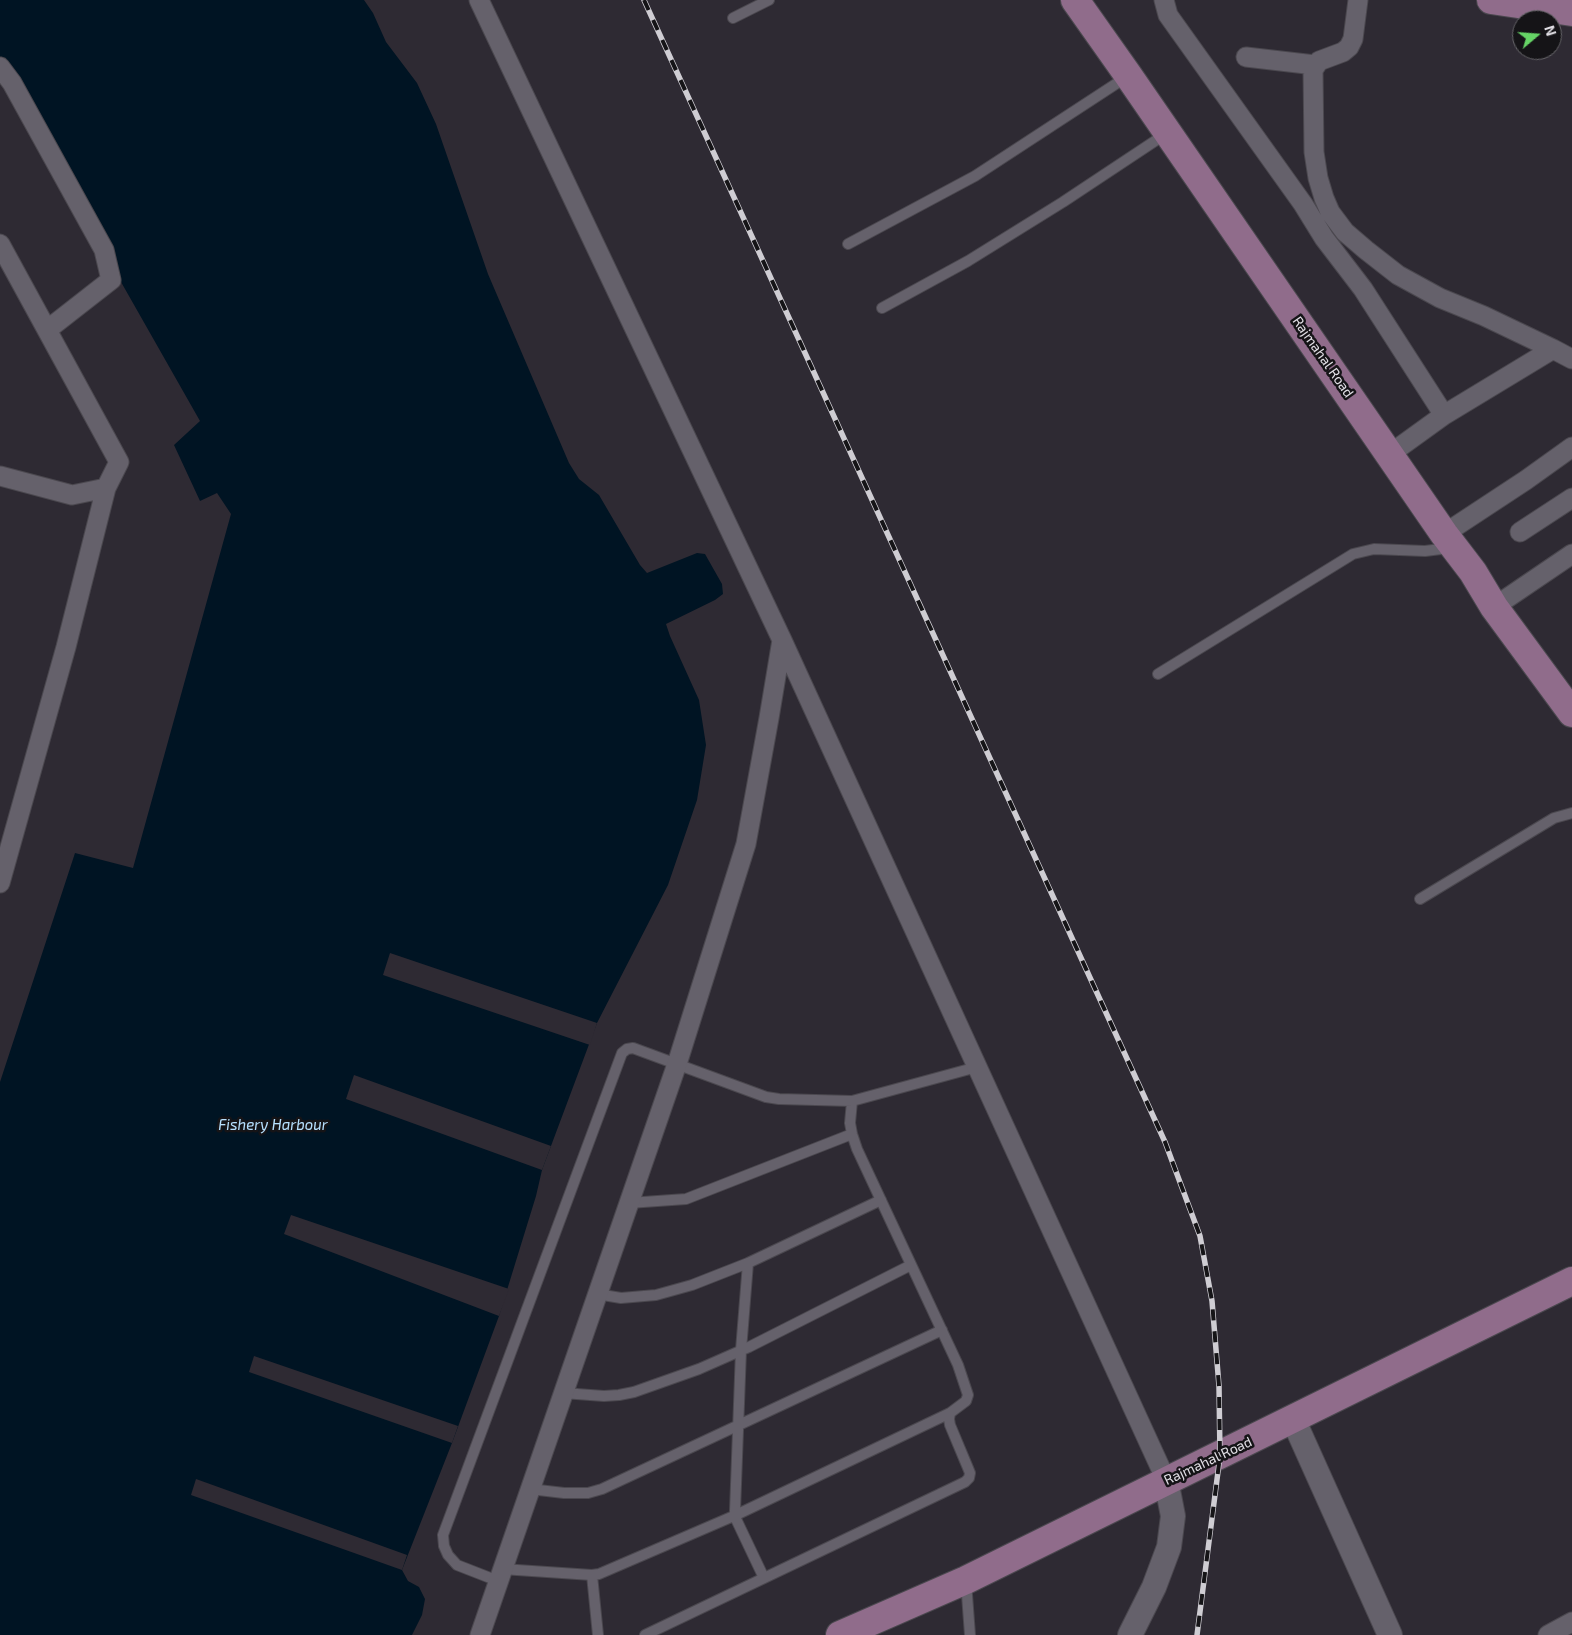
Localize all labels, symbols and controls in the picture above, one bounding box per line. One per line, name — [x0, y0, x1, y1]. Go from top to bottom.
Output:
north arrow — [1512, 10, 1562, 60]
text: N — [1541, 23, 1560, 38]
street label: Rajmahal Road — [1289, 313, 1357, 401]
water label: Fishery Harbour — [218, 1116, 328, 1134]
street label: Rajmahal Road — [1161, 1433, 1255, 1489]

